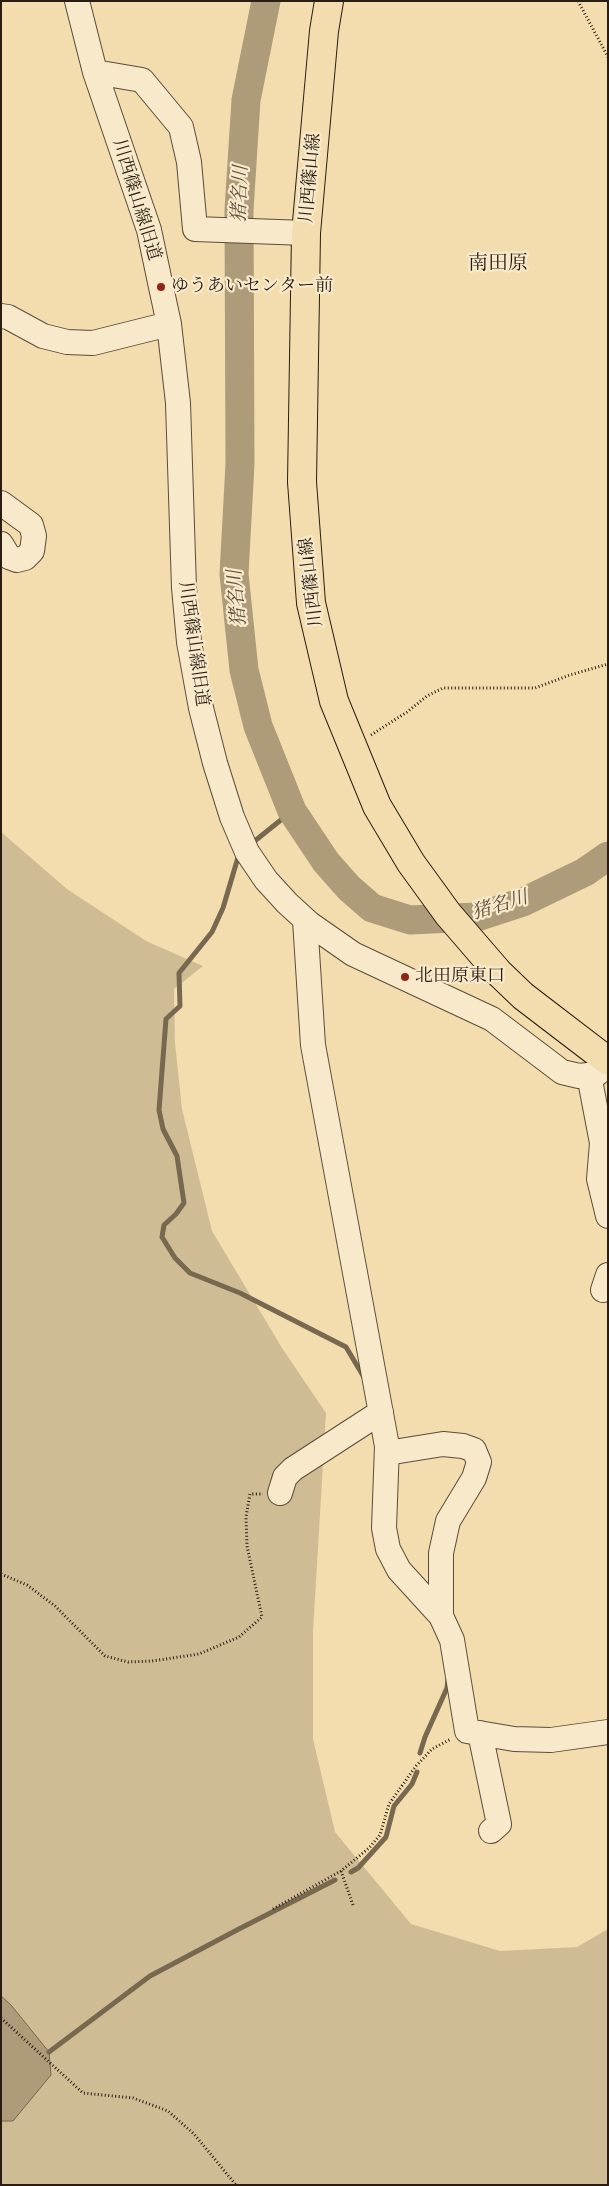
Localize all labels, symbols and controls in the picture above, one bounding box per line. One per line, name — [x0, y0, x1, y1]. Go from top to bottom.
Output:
street label: 川西篠山線 — [296, 132, 326, 224]
street label: 川西篠山線旧道 — [107, 137, 165, 263]
water label: 猪名川 — [229, 165, 253, 223]
district label: 南田原 — [468, 252, 528, 276]
place label: ゆうあいセンター前 — [171, 276, 333, 298]
marker: ゆうあいセンター前 — [155, 281, 167, 293]
street label: 川西篠山線 — [296, 536, 328, 628]
water label: 猪名川 — [224, 569, 252, 627]
street label: 川西篠山線旧道 — [174, 580, 212, 708]
water label: 猪名川 — [469, 887, 531, 925]
place label: 北田原東口 — [415, 966, 505, 988]
marker: 北田原東口 — [399, 971, 411, 983]

